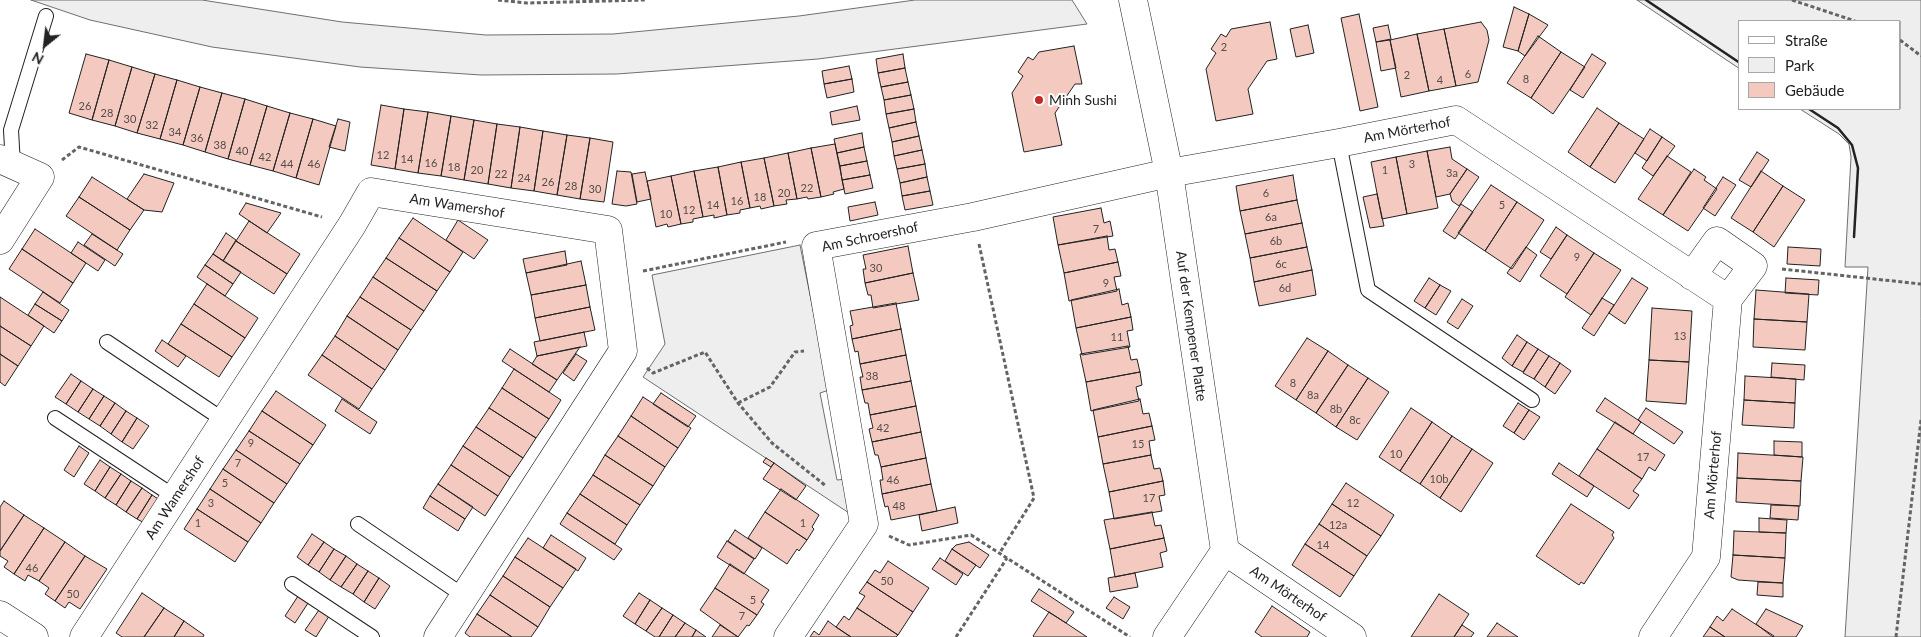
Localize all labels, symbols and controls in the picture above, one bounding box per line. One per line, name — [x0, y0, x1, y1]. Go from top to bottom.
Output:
north arrow — [20, 20, 70, 70]
legend — [1738, 20, 1901, 110]
text: Straße — [1785, 31, 1828, 49]
house number: 2 — [1221, 40, 1227, 54]
text: N — [29, 49, 46, 69]
text: Park — [1785, 56, 1814, 74]
house number: 6 — [1465, 67, 1471, 81]
house number: 2 — [1404, 68, 1410, 82]
house number: 8 — [1523, 72, 1529, 86]
house number: 4 — [1437, 73, 1443, 87]
text: Gebäude — [1785, 81, 1844, 99]
place label: Minh Sushi — [1049, 92, 1117, 108]
marker: Minh Sushi — [1033, 94, 1045, 106]
house number: 26 — [79, 99, 91, 113]
house number: 28 — [101, 106, 113, 120]
house number: 30 — [124, 112, 136, 126]
street label: Am Mörterhof — [1362, 113, 1452, 147]
house number: 32 — [146, 118, 158, 132]
house number: 34 — [169, 125, 181, 139]
house number: 36 — [191, 131, 203, 145]
house number: 38 — [214, 138, 226, 152]
house number: 40 — [236, 144, 248, 158]
house number: 12 — [377, 148, 389, 162]
house number: 42 — [259, 150, 271, 164]
house number: 14 — [401, 152, 413, 166]
house number: 16 — [425, 156, 437, 170]
house number: 44 — [281, 157, 293, 171]
house number: 46 — [308, 157, 320, 171]
house number: 3 — [1409, 157, 1415, 171]
house number: 18 — [448, 160, 460, 174]
house number: 20 — [471, 163, 483, 177]
house number: 1 — [1382, 163, 1388, 177]
house number: 3a — [1446, 166, 1458, 180]
house number: 22 — [495, 167, 507, 181]
house number: 24 — [518, 171, 530, 185]
house number: 26 — [542, 175, 554, 189]
house number: 28 — [565, 179, 577, 193]
house number: 22 — [801, 181, 813, 195]
house number: 30 — [589, 182, 601, 196]
house number: 20 — [778, 186, 790, 200]
house number: 6 — [1263, 186, 1269, 200]
street label: Am Wamershof — [408, 190, 506, 222]
house number: 18 — [754, 190, 766, 204]
house number: 16 — [731, 194, 743, 208]
house number: 14 — [707, 198, 719, 212]
house number: 5 — [1499, 198, 1505, 212]
house number: 12 — [683, 203, 695, 217]
house number: 10 — [660, 207, 672, 221]
house number: 6a — [1265, 210, 1277, 224]
street label: Am Schroershof — [820, 219, 920, 255]
house number: 7 — [1093, 222, 1099, 236]
house number: 6b — [1270, 234, 1282, 248]
street label: Auf der Kempener Platte — [1172, 250, 1210, 402]
house number: 9 — [1574, 250, 1580, 264]
house number: 6c — [1275, 257, 1287, 271]
house number: 30 — [870, 261, 882, 275]
house number: 9 — [1103, 276, 1109, 290]
house number: 6d — [1279, 281, 1291, 295]
house number: 13 — [1674, 329, 1686, 343]
house number: 11 — [1111, 330, 1123, 344]
house number: 38 — [866, 369, 878, 383]
house number: 8 — [1290, 376, 1296, 390]
house number: 8a — [1307, 388, 1319, 402]
house number: 8b — [1330, 402, 1342, 416]
house number: 8c — [1349, 413, 1361, 427]
house number: 42 — [877, 421, 889, 435]
street label: Am Mörterhof — [1701, 430, 1725, 520]
house number: 9 — [248, 436, 254, 450]
house number: 15 — [1132, 437, 1144, 451]
house number: 10 — [1390, 447, 1402, 461]
house number: 17 — [1637, 450, 1649, 464]
street label: Am Wamershof — [142, 453, 208, 543]
house number: 7 — [235, 456, 241, 470]
house number: 10b — [1430, 472, 1448, 486]
house number: 46 — [887, 473, 899, 487]
house number: 5 — [222, 476, 228, 490]
house number: 17 — [1143, 491, 1155, 505]
house number: 3 — [208, 496, 214, 510]
house number: 12 — [1347, 496, 1359, 510]
house number: 48 — [893, 499, 905, 513]
house number: 1 — [195, 516, 201, 530]
house number: 1 — [800, 516, 806, 530]
house number: 12a — [1329, 518, 1347, 532]
house number: 14 — [1317, 538, 1329, 552]
house number: 46 — [26, 561, 38, 575]
street label: Am Mörterhof — [1247, 562, 1329, 626]
house number: 50 — [881, 574, 893, 588]
house number: 50 — [67, 587, 79, 601]
house number: 5 — [750, 593, 756, 607]
house number: 7 — [739, 609, 745, 623]

